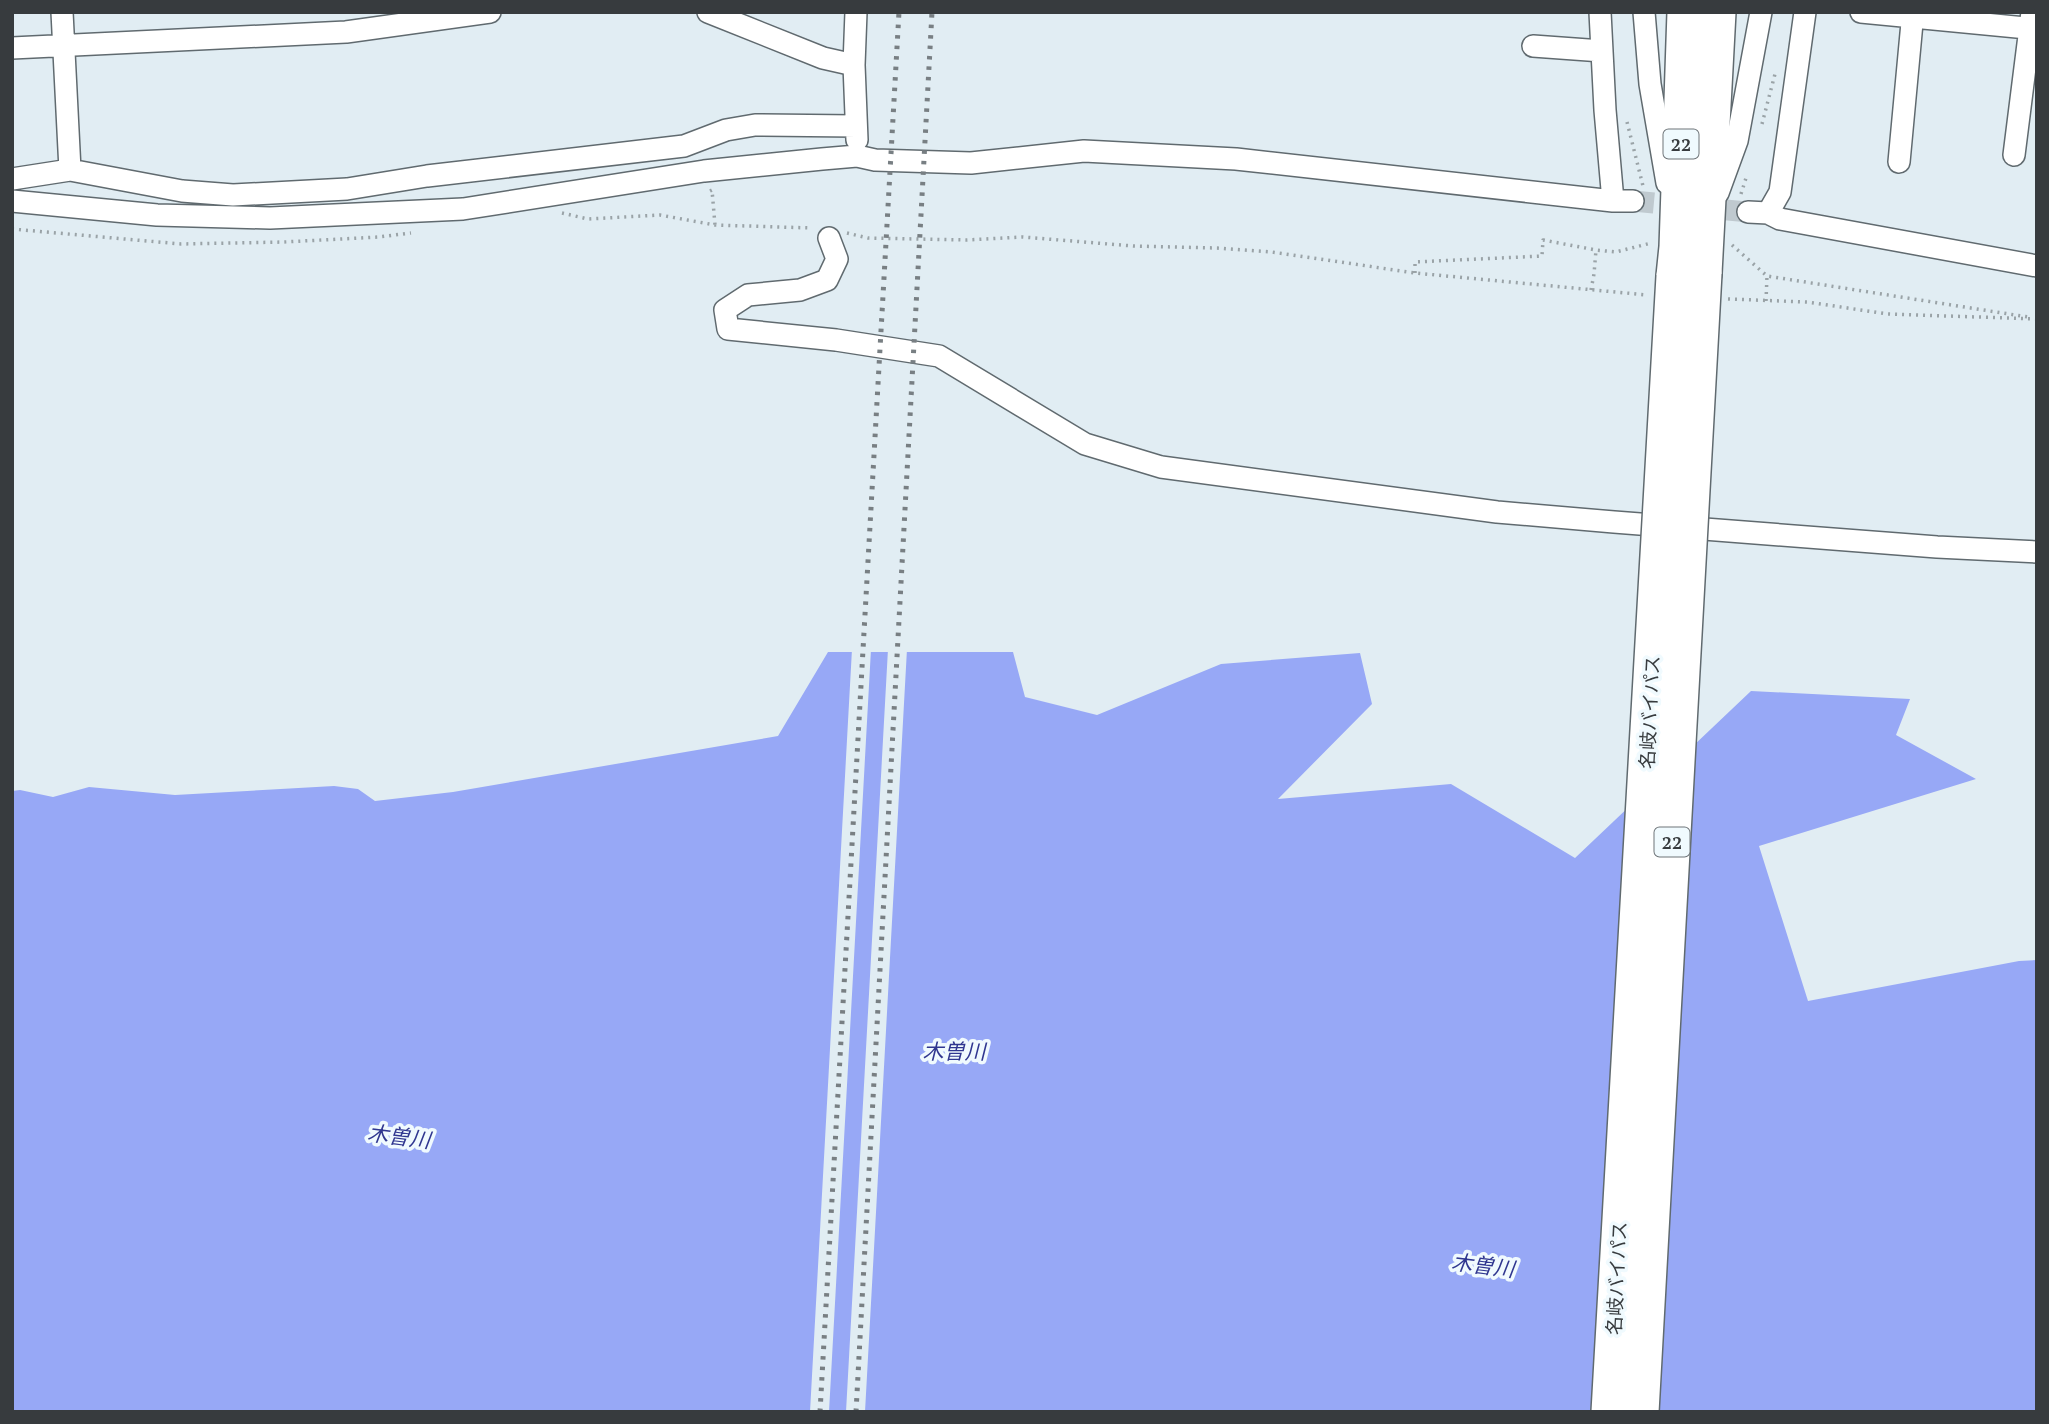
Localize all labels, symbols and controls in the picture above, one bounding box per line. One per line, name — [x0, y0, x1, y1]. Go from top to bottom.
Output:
road number: 22 — [1664, 130, 1698, 159]
street label: 名岐バイパス — [1634, 655, 1664, 769]
road number: 22 — [1654, 828, 1690, 856]
water label: 木曽川 — [923, 1037, 987, 1065]
water label: 木曽川 — [366, 1118, 434, 1154]
street label: 名岐バイパス — [1601, 1221, 1631, 1335]
water label: 木曽川 — [1450, 1247, 1518, 1283]

